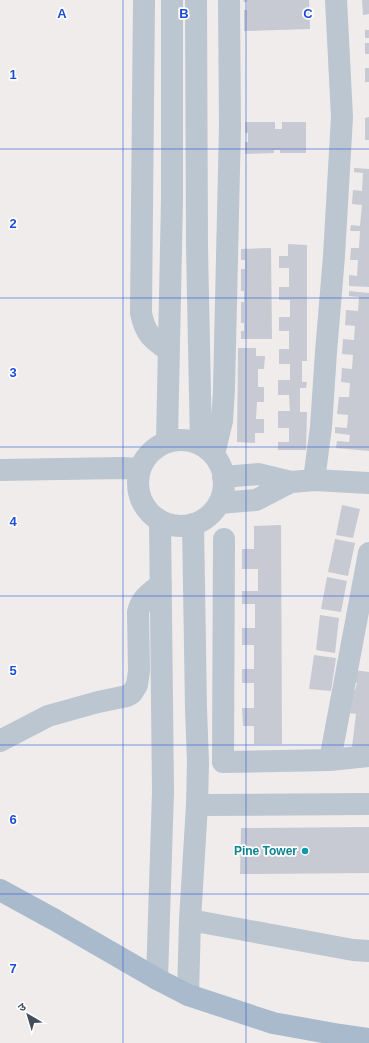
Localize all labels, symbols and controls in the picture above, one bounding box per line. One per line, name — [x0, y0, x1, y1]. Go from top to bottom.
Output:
text: A — [57, 6, 67, 21]
text: B — [179, 6, 189, 21]
text: C — [303, 6, 313, 21]
text: 1 — [9, 67, 17, 82]
text: 2 — [9, 216, 17, 231]
text: 3 — [9, 365, 17, 380]
text: 4 — [9, 514, 17, 529]
text: 5 — [9, 663, 17, 678]
text: 6 — [9, 812, 17, 827]
place label: Pine Tower — [234, 844, 297, 858]
marker: Pine Tower — [300, 846, 310, 856]
text: 7 — [9, 961, 17, 976]
north arrow — [8, 995, 48, 1035]
text: उ — [16, 1000, 29, 1014]

